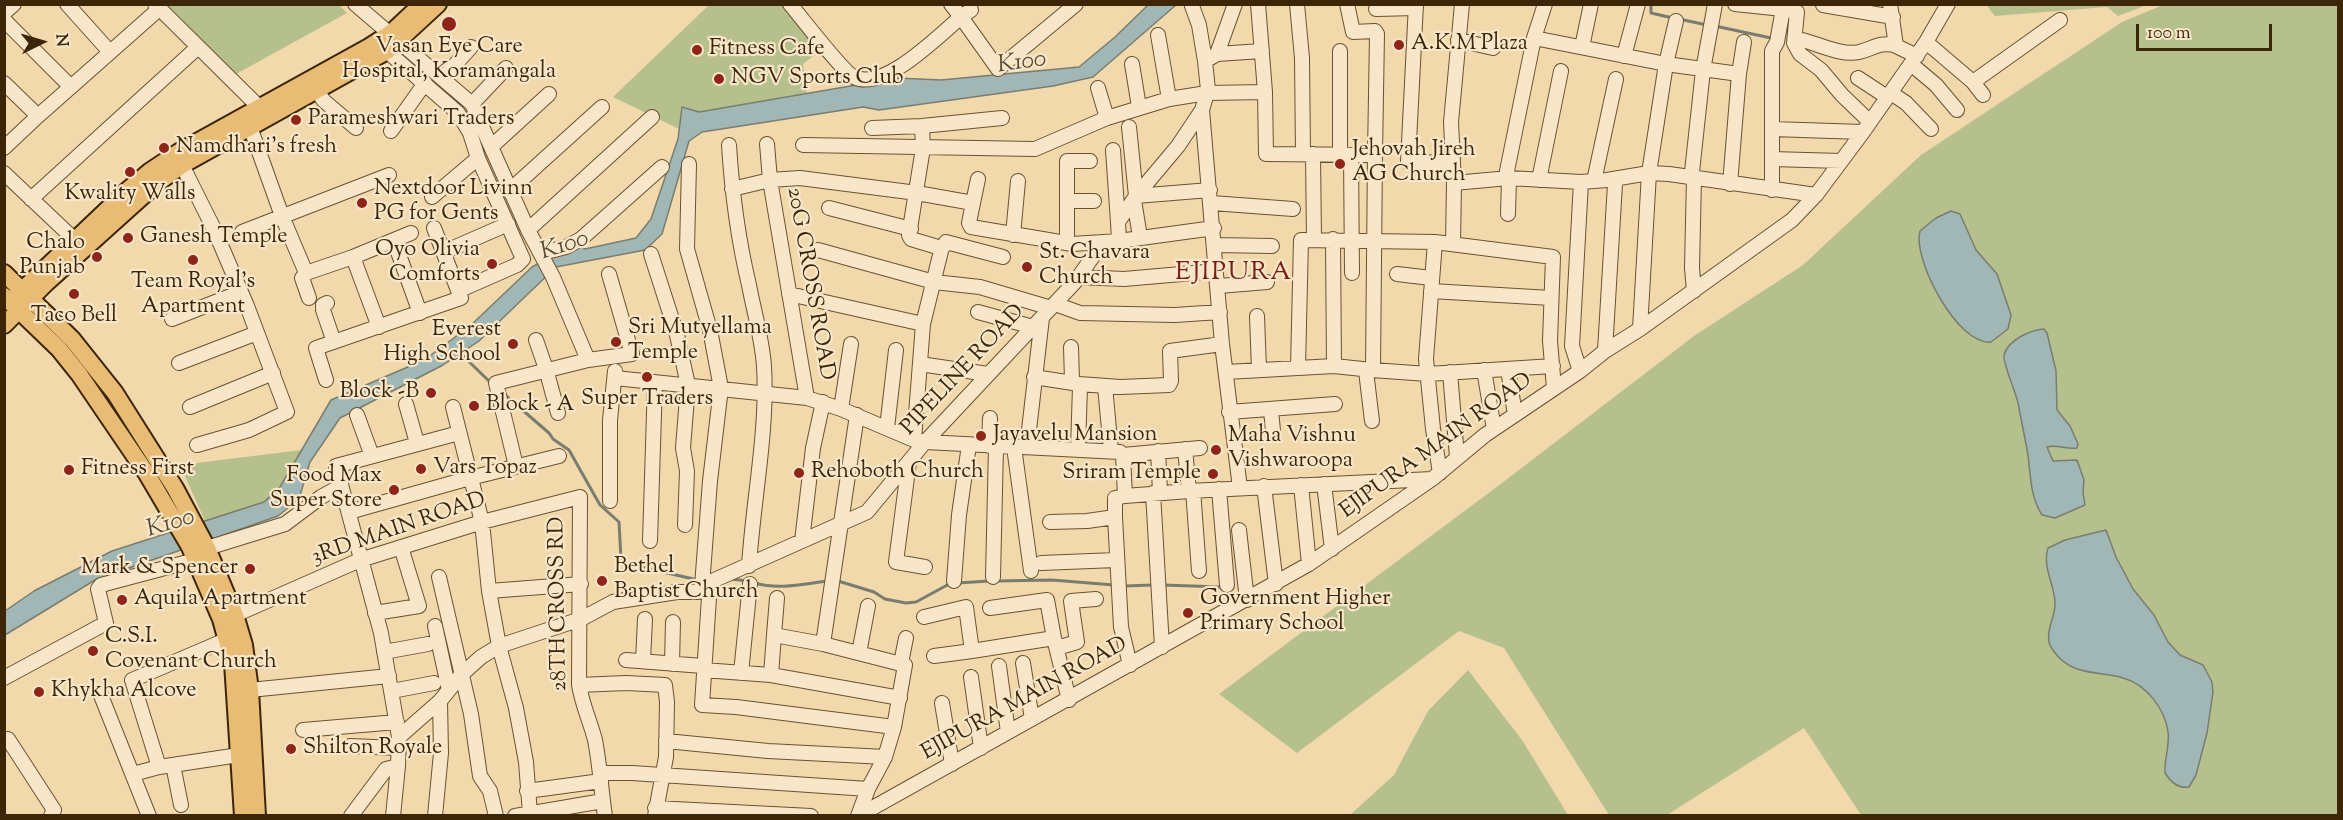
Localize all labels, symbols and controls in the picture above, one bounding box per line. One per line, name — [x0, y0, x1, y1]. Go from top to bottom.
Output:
north arrow — [12, 12, 72, 72]
scale bar — [2139, 12, 2276, 50]
marker: Vasan Eye Care Hospital, Koramangala — [440, 15, 458, 33]
text: 100 m — [2147, 21, 2191, 47]
place label: A.K.M Plaza — [1411, 32, 1528, 58]
text: N — [48, 33, 72, 48]
place label: Vasan Eye Care Hospital, Koramangala — [342, 35, 556, 86]
place label: Fitness Cafe — [709, 37, 824, 63]
marker: A.K.M Plaza — [1392, 38, 1406, 52]
marker: Fitness Cafe — [690, 43, 704, 57]
water label: K100 — [996, 46, 1048, 82]
place label: NGV Sports Club — [731, 66, 904, 92]
marker: NGV Sports Club — [712, 72, 726, 86]
place label: Parameshwari Traders — [308, 107, 514, 133]
marker: Parameshwari Traders — [289, 113, 303, 127]
place label: Namdhari's fresh — [176, 135, 337, 161]
place label: Jehovah Jireh AG Church — [1352, 138, 1476, 190]
marker: Namdhari's fresh — [157, 141, 171, 155]
marker: Jehovah Jireh AG Church — [1333, 157, 1347, 171]
marker: Kwality Walls — [123, 165, 137, 179]
place label: Nextdoor Livinn PG for Gents — [374, 177, 533, 228]
place label: Kwality Walls — [65, 182, 195, 208]
street label: 20G CROSS ROAD — [779, 186, 839, 382]
marker: Nextdoor Livinn PG for Gents — [355, 196, 369, 210]
place label: Ganesh Temple — [140, 225, 287, 251]
water label: K100 — [537, 226, 593, 268]
place label: Chalo Punjab — [20, 231, 85, 282]
marker: Ganesh Temple — [121, 231, 135, 245]
place label: Oyo Olivia Comforts — [375, 238, 480, 290]
place label: St. Chavara Church — [1039, 241, 1150, 292]
marker: Chalo Punjab — [90, 250, 104, 264]
marker: Team Royal's Apartment — [186, 253, 200, 267]
marker: Oyo Olivia Comforts — [485, 257, 499, 271]
district label: EJIPURA — [1175, 259, 1293, 291]
marker: St. Chavara Church — [1020, 260, 1034, 274]
place label: Team Royal's Apartment — [131, 270, 255, 322]
marker: Taco Bell — [67, 287, 81, 301]
street label: PIPELINE ROAD — [897, 300, 1031, 442]
place label: Taco Bell — [31, 304, 117, 330]
place label: Sri Mutyellama Temple — [628, 316, 772, 368]
place label: Everest High School — [383, 318, 501, 370]
marker: Sri Mutyellama Temple — [609, 335, 623, 349]
marker: Everest High School — [506, 337, 520, 351]
street label: EJIPURA MAIN ROAD — [1336, 368, 1538, 526]
marker: Super Traders — [640, 370, 654, 384]
place label: Block -B — [339, 380, 419, 406]
marker: Block -B — [424, 386, 438, 400]
place label: Super Traders — [581, 387, 713, 413]
place label: Block - A — [486, 393, 574, 419]
marker: Block - A — [467, 399, 481, 413]
place label: Jayavelu Mansion — [993, 423, 1157, 449]
place label: Maha Vishnu Vishwaroopa — [1228, 424, 1356, 476]
marker: Jayavelu Mansion — [974, 429, 988, 443]
marker: Maha Vishnu Vishwaroopa — [1209, 443, 1223, 457]
place label: Vars Topaz — [433, 456, 537, 482]
place label: Fitness First — [81, 457, 194, 483]
place label: Rehoboth Church — [811, 460, 984, 486]
place label: Sriram Temple — [1062, 461, 1201, 487]
marker: Vars Topaz — [414, 462, 428, 476]
marker: Fitness First — [62, 463, 76, 477]
place label: Food Max Super Store — [270, 464, 382, 516]
marker: Rehoboth Church — [792, 466, 806, 480]
marker: Sriram Temple — [1206, 467, 1220, 481]
marker: Food Max Super Store — [387, 483, 401, 497]
street label: 3RD MAIN ROAD — [308, 488, 490, 572]
water label: K100 — [143, 504, 199, 546]
street label: 28TH CROSS RD — [545, 516, 575, 692]
place label: Bethel Baptist Church — [614, 555, 759, 606]
place label: Mark & Spencer — [81, 556, 238, 582]
marker: Mark & Spencer — [243, 562, 257, 576]
marker: Bethel Baptist Church — [595, 574, 609, 588]
place label: Aquila Apartment — [134, 587, 307, 613]
place label: Government Higher Primary School — [1200, 587, 1390, 638]
marker: Aquila Apartment — [115, 593, 129, 607]
marker: Government Higher Primary School — [1181, 606, 1195, 620]
place label: C.S.I. Covenant Church — [105, 625, 277, 676]
street label: EJIPURA MAIN ROAD — [917, 632, 1133, 768]
marker: C.S.I. Covenant Church — [86, 644, 100, 658]
place label: Khykha Alcove — [51, 679, 196, 705]
marker: Khykha Alcove — [32, 685, 46, 699]
place label: Shilton Royale — [303, 736, 442, 762]
marker: Shilton Royale — [284, 742, 298, 756]

